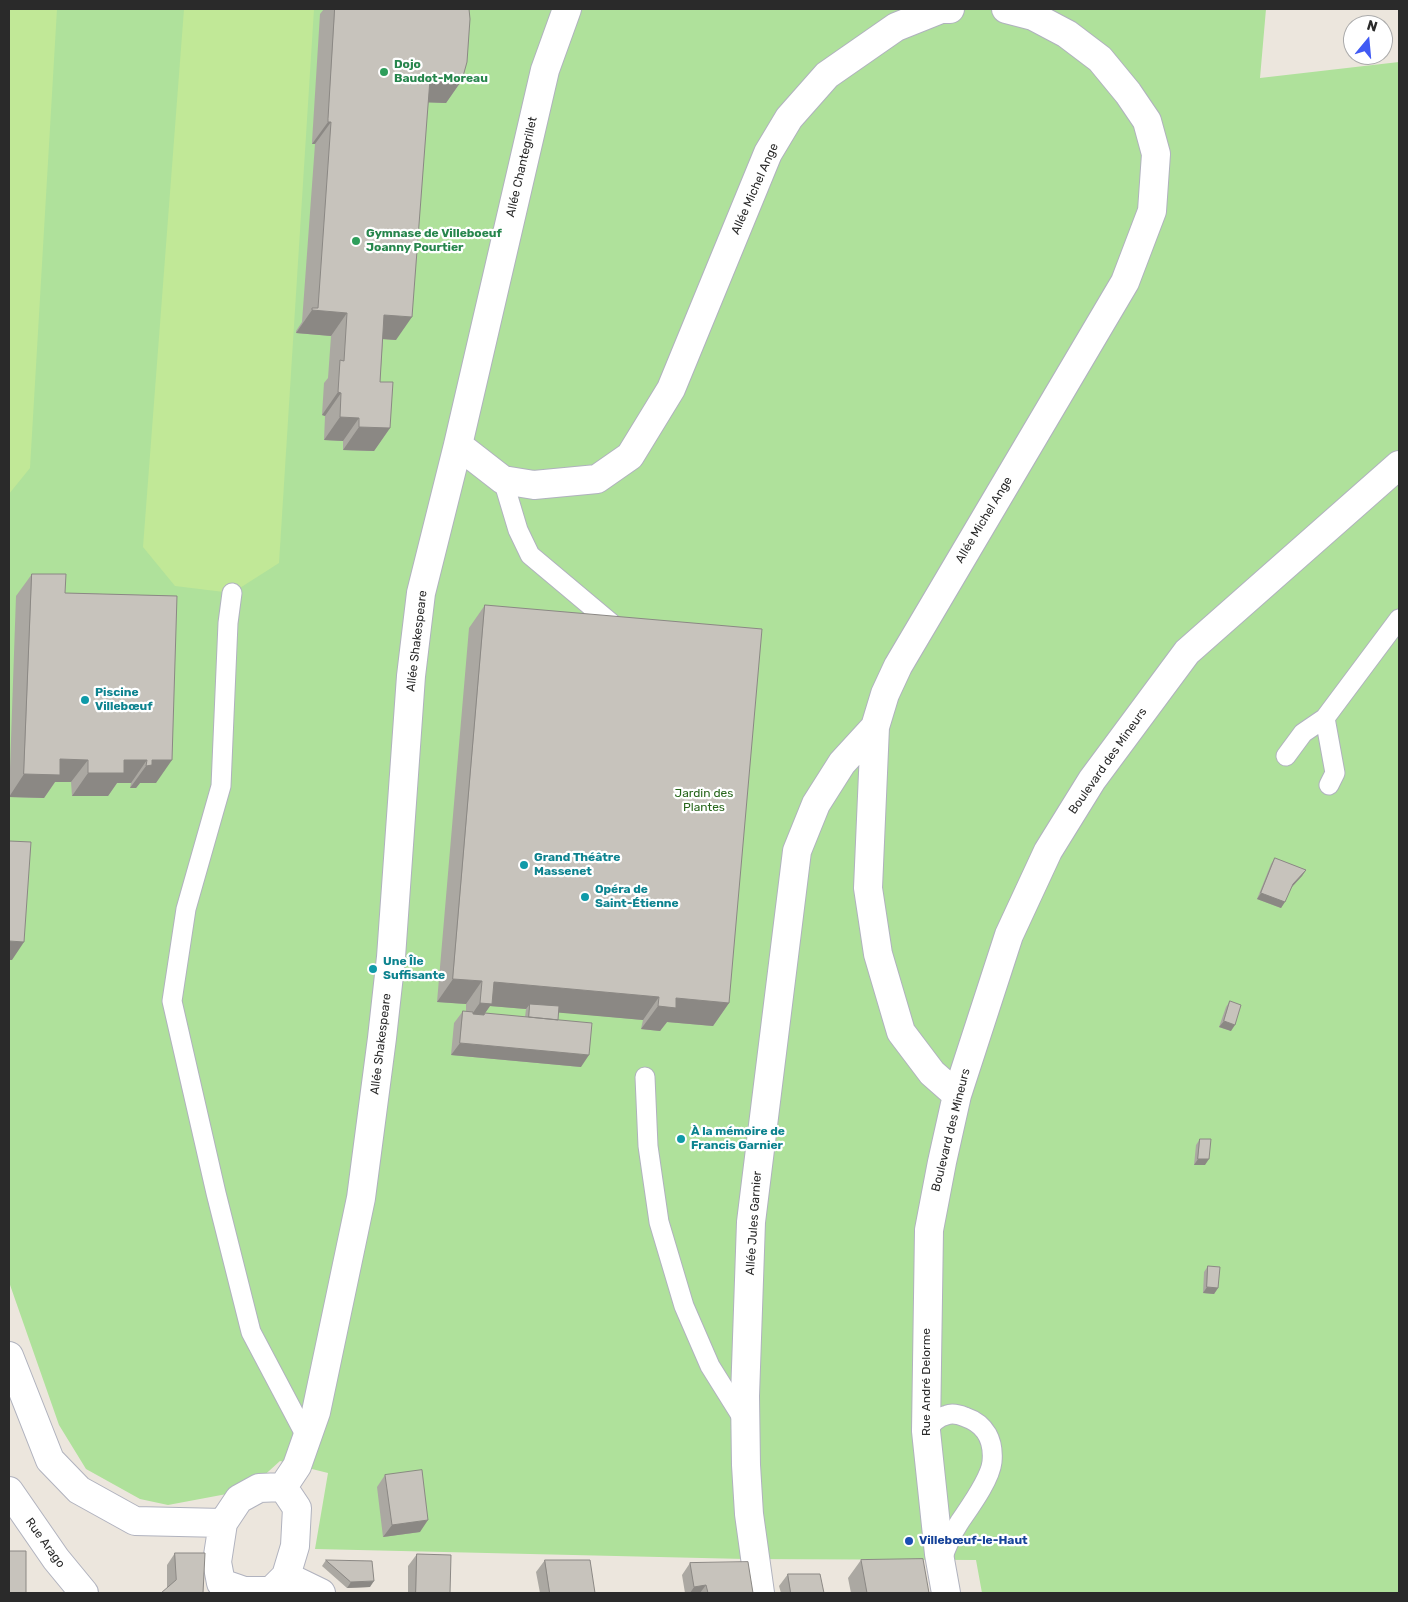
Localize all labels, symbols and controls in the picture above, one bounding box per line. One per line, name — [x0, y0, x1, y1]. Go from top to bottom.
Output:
north arrow — [1343, 15, 1393, 65]
text: N — [1365, 17, 1380, 36]
place label: Dojo Baudot-Moreau — [394, 58, 488, 86]
marker: Dojo Baudot-Moreau — [378, 66, 390, 78]
street label: Allée Chantegrillet — [503, 115, 541, 219]
street label: Allée Michel Ange — [728, 141, 782, 237]
place label: Gymnase de Villeboeuf Joanny Pourtier — [366, 227, 502, 255]
marker: Gymnase de Villeboeuf Joanny Pourtier — [350, 235, 362, 247]
street label: Allée Michel Ange — [952, 474, 1016, 566]
street label: Allée Shakespeare — [404, 589, 430, 693]
place label: Piscine Villebœuf — [95, 686, 153, 714]
marker: Piscine Villebœuf — [79, 694, 91, 706]
street label: Boulevard des Mineurs — [1066, 705, 1150, 817]
park label: Jardin des Plantes — [675, 787, 733, 815]
place label: Grand Théâtre Massenet — [534, 851, 620, 879]
marker: Grand Théâtre Massenet — [518, 859, 530, 871]
place label: Opéra de Saint-Étienne — [595, 883, 679, 911]
marker: Opéra de Saint-Étienne — [579, 891, 591, 903]
place label: Une Île Suffisante — [383, 955, 445, 983]
marker: Une Île Suffisante — [367, 963, 379, 975]
street label: Allée Shakespeare — [368, 992, 394, 1096]
street label: Boulevard des Mineurs — [929, 1067, 973, 1193]
place label: À la mémoire de Francis Garnier — [691, 1125, 785, 1153]
marker: À la mémoire de Francis Garnier — [675, 1133, 687, 1145]
street label: Allée Jules Garnier — [743, 1170, 765, 1276]
street label: Rue André Delorme — [920, 1328, 934, 1436]
street label: Rue Arago — [22, 1515, 68, 1571]
place label: Villebœuf-le-Haut — [919, 1534, 1028, 1548]
marker: Villebœuf-le-Haut — [903, 1535, 915, 1547]

